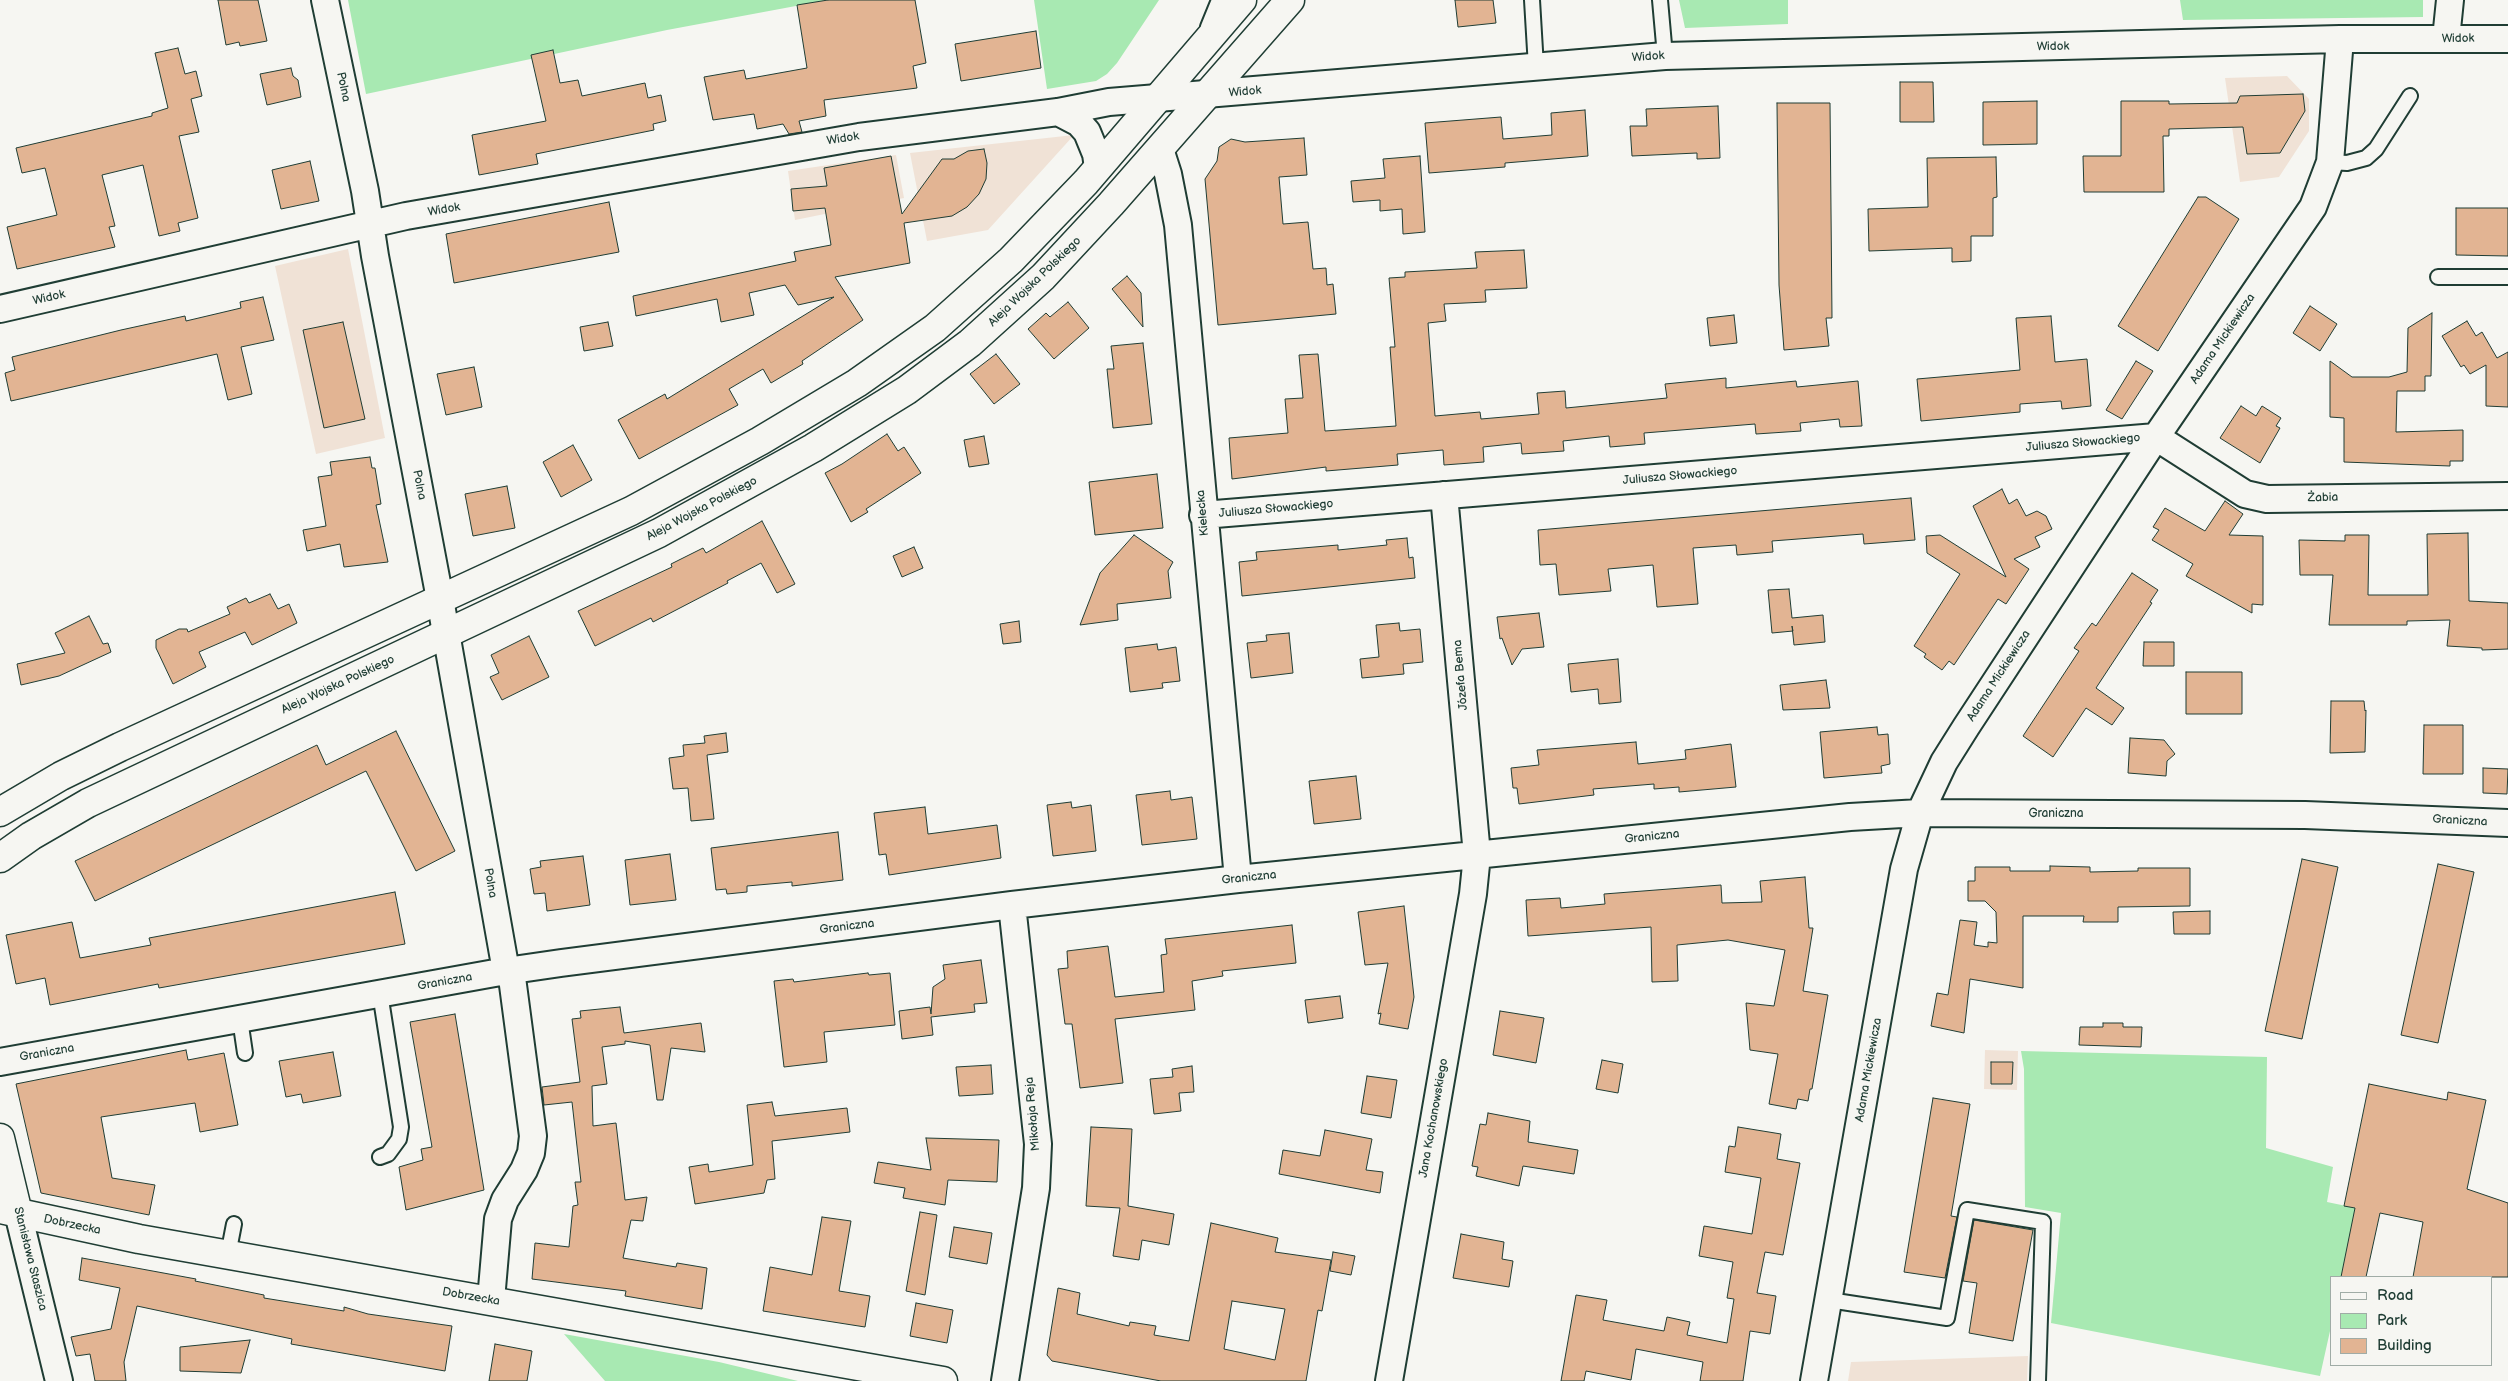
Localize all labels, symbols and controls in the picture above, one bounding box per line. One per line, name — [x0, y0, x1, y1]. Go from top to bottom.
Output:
street label: Widok — [2442, 32, 2474, 46]
street label: Widok — [2037, 40, 2069, 54]
street label: Widok — [1631, 49, 1665, 65]
street label: Polna — [333, 71, 353, 103]
street label: Widok — [1228, 83, 1262, 101]
street label: Widok — [826, 129, 860, 149]
street label: Widok — [427, 200, 461, 220]
street label: Aleja Wojska Polskiego — [986, 234, 1084, 330]
street label: Widok — [31, 287, 67, 309]
street label: Adama Mickiewicza — [2187, 291, 2259, 387]
street label: Juliusza Słowackiego — [2025, 431, 2141, 455]
street label: Juliusza Słowackiego — [1622, 464, 1738, 488]
street label: Polna — [409, 469, 429, 501]
street label: Aleja Wojska Polskiego — [644, 474, 760, 544]
street label: Kielecka — [1194, 489, 1212, 537]
street label: Żabia — [2308, 491, 2338, 505]
street label: Juliusza Słowackiego — [1218, 497, 1334, 521]
street label: Adama Mickiewicza — [1964, 628, 2034, 724]
street label: Józefa Bema — [1451, 639, 1471, 711]
street label: Aleja Wojska Polskiego — [279, 652, 397, 718]
street label: Graniczna — [2028, 807, 2084, 821]
street label: Graniczna — [2432, 812, 2488, 830]
street label: Graniczna — [1624, 827, 1680, 847]
street label: Polna — [480, 867, 500, 899]
street label: Graniczna — [1221, 868, 1277, 888]
street label: Graniczna — [819, 916, 875, 938]
street label: Graniczna — [417, 970, 473, 994]
street label: Adama Mickiewicza — [1853, 1017, 1885, 1123]
street label: Graniczna — [19, 1041, 75, 1065]
street label: Jana Kochanowskiego — [1416, 1057, 1452, 1179]
street label: Mikołaja Reja — [1023, 1076, 1043, 1152]
street label: Stanisława Staszica — [10, 1206, 50, 1312]
street label: Dobrzecka — [42, 1212, 102, 1238]
legend — [2330, 1276, 2493, 1366]
street label: Dobrzecka — [441, 1285, 501, 1309]
text: Road — [2377, 1286, 2413, 1305]
text: Park — [2377, 1311, 2407, 1330]
text: Building — [2377, 1336, 2432, 1355]

